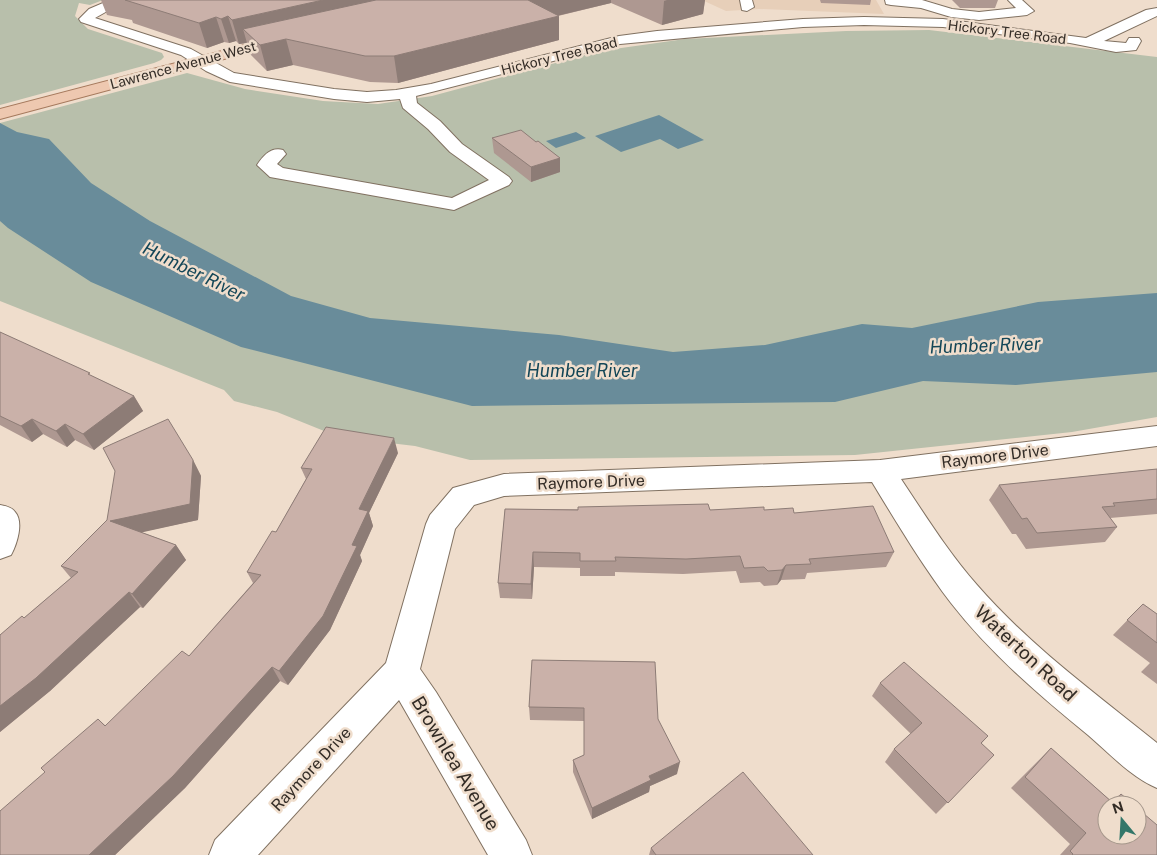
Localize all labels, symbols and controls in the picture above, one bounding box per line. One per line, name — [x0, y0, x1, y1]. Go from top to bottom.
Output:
street label: Hickory Tree Road — [947, 17, 1067, 47]
street label: Hickory Tree Road — [499, 34, 619, 78]
street label: Lawrence Avenue West — [108, 38, 258, 92]
water label: Humber River — [140, 237, 249, 305]
water label: Humber River — [929, 333, 1041, 357]
water label: Humber River — [527, 360, 638, 381]
street label: Raymore Drive — [940, 440, 1050, 472]
street label: Raymore Drive — [537, 471, 645, 493]
street label: Waterton Road — [971, 600, 1081, 706]
street label: Brownlea Avenue — [407, 692, 505, 834]
street label: Raymore Drive — [267, 723, 355, 815]
north arrow — [1097, 795, 1147, 845]
text: N — [1110, 798, 1126, 817]

